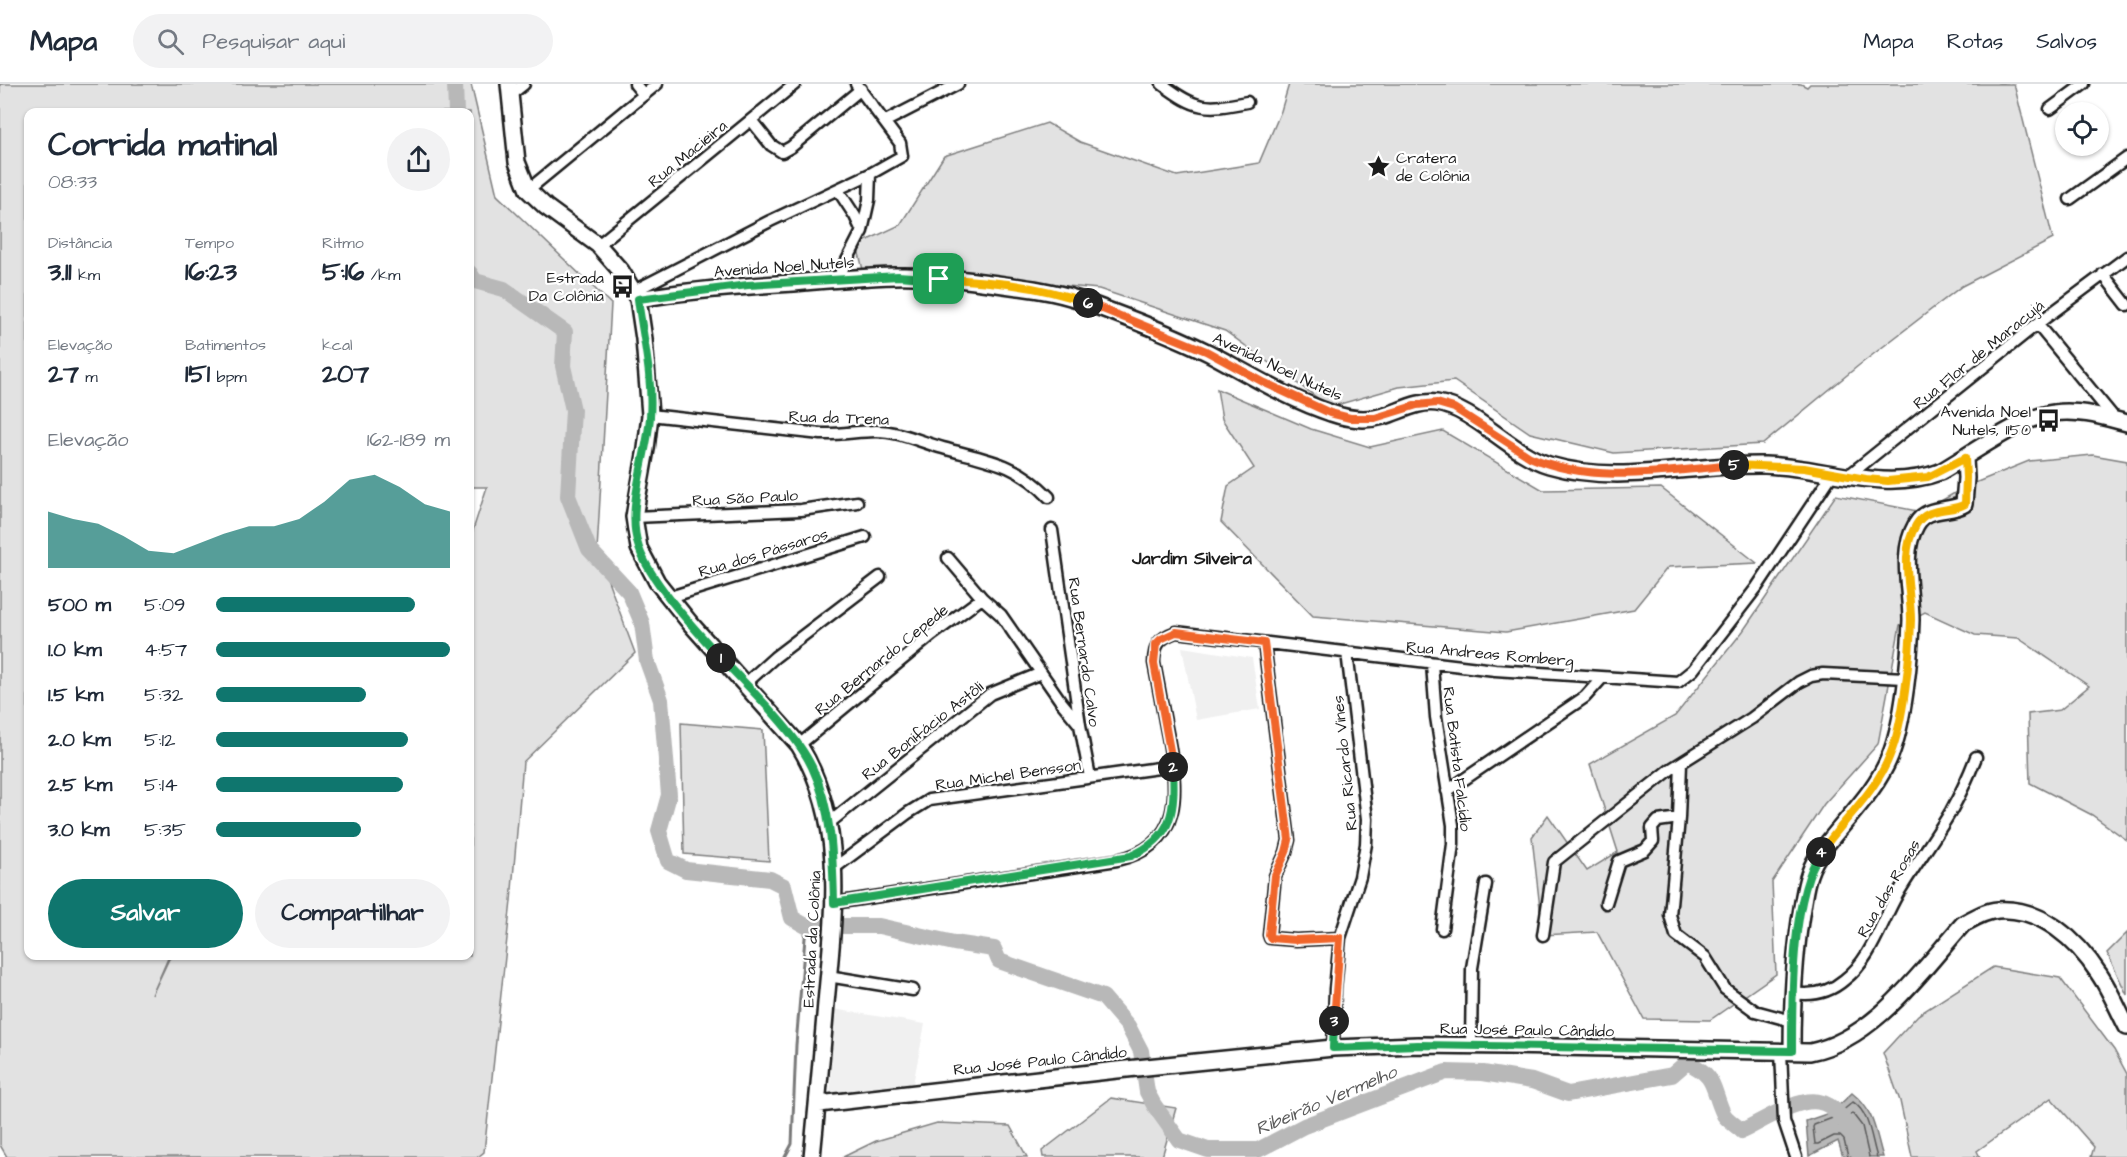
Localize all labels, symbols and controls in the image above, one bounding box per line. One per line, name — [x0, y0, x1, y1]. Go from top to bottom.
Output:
search box — [133, 14, 553, 68]
text: Mapa — [30, 22, 97, 61]
icon: search — [154, 25, 187, 58]
text: Pesquisar aqui — [202, 26, 345, 57]
text: Mapa — [1863, 27, 1914, 56]
text: Rotas — [1947, 27, 2003, 56]
text: Salvos — [2036, 27, 2097, 56]
map controls — [2055, 102, 2109, 156]
button: locate — [2055, 102, 2109, 156]
street label: Rua Macieira — [643, 115, 732, 193]
text: Corrida matinal — [48, 122, 278, 168]
button: share — [387, 128, 450, 191]
place label: Cratera de Colônia — [1396, 147, 1470, 187]
place icon: Cratera de Colônia — [1365, 153, 1391, 179]
text: 08:33 — [48, 168, 97, 196]
text: Distância — [48, 232, 112, 254]
text: Tempo — [185, 232, 234, 254]
text: Ritmo — [322, 232, 364, 254]
street label: Avenida Noel Nutels — [713, 251, 855, 283]
pin — [913, 253, 964, 304]
text: 3.11 — [48, 254, 72, 290]
text: 16:23 — [185, 254, 237, 290]
text: 5:16 — [322, 254, 364, 290]
icon: arrive — [922, 262, 955, 295]
text: km — [72, 264, 100, 286]
text: /km — [364, 264, 400, 286]
place label: Estrada Da Colônia — [529, 267, 604, 307]
bus stop icon: Estrada Da Colônia — [609, 273, 635, 299]
pin: 6 — [1073, 288, 1103, 318]
text: 6 — [1083, 292, 1093, 314]
street label: Rua Flor de Maracujá — [1908, 295, 2049, 415]
street label: Avenida Noel Nutels — [1209, 327, 1346, 407]
text: Elevação — [48, 334, 112, 356]
text: Batimentos — [185, 334, 266, 356]
text: kcal — [322, 334, 353, 356]
text: 27 — [48, 356, 79, 392]
text: 151 — [185, 356, 210, 392]
text: 207 — [322, 356, 369, 392]
text: m — [79, 366, 98, 388]
text: bpm — [210, 366, 247, 388]
place label: Avenida Noel Nutels, 1150 — [1940, 401, 2031, 441]
street label: Rua da Trena — [788, 405, 890, 431]
bus stop icon: Avenida Noel Nutels, 1150 — [2036, 407, 2062, 433]
text: Elevação — [48, 426, 128, 454]
text: 162–189 m — [367, 426, 450, 454]
pin: 5 — [1719, 450, 1749, 480]
text: 5 — [1728, 454, 1740, 476]
street label: Rua São Paulo — [692, 484, 799, 512]
street label: Rua dos Pássaros — [696, 523, 831, 583]
district label: Jardim Silveira — [1131, 546, 1253, 571]
street label: Rua Bernardo Calvo — [1063, 576, 1105, 728]
text: 500 m — [48, 591, 111, 619]
text: 5:09 — [144, 591, 186, 619]
street label: Rua Bernardo Cepede — [810, 599, 953, 721]
text: 1.0 km — [48, 636, 102, 664]
text: 4:57 — [144, 636, 187, 664]
street label: Rua Andreas Romberg — [1405, 636, 1575, 673]
pin: 1 — [706, 643, 736, 673]
text: 1 — [720, 647, 722, 669]
street label: Rua Bonifácio Astôli — [857, 676, 989, 785]
text: 1.5 km — [48, 681, 103, 709]
text: 5:32 — [144, 681, 183, 709]
street label: Rua Batista Falcídio — [1437, 686, 1477, 833]
street label: Rua Ricardo Vines — [1327, 694, 1363, 832]
text: 2.0 km — [48, 726, 111, 754]
text: 5:12 — [144, 726, 176, 754]
pin: 2 — [1158, 752, 1188, 782]
street label: Rua Michel Bensson — [934, 754, 1082, 796]
text: 2 — [1168, 756, 1178, 778]
text: 2.5 km — [48, 771, 112, 799]
text: 5:14 — [144, 771, 178, 799]
text: 3.0 km — [48, 816, 109, 844]
text: 5:35 — [144, 816, 186, 844]
street label: Rua das Rosas — [1852, 836, 1926, 941]
pin: 4 — [1806, 837, 1836, 867]
text: 4 — [1816, 841, 1826, 863]
street label: Estrada da Colônia — [797, 870, 827, 1008]
button: Salvar — [48, 879, 243, 948]
button: Compartilhar — [255, 879, 450, 948]
pin: 3 — [1319, 1006, 1349, 1036]
text: 3 — [1330, 1010, 1338, 1032]
street label: Rua José Paulo Cândido — [1440, 1017, 1614, 1043]
street label: Rua José Paulo Cândido — [952, 1041, 1128, 1081]
water label: Ribeirão Vermelho — [1252, 1059, 1402, 1141]

